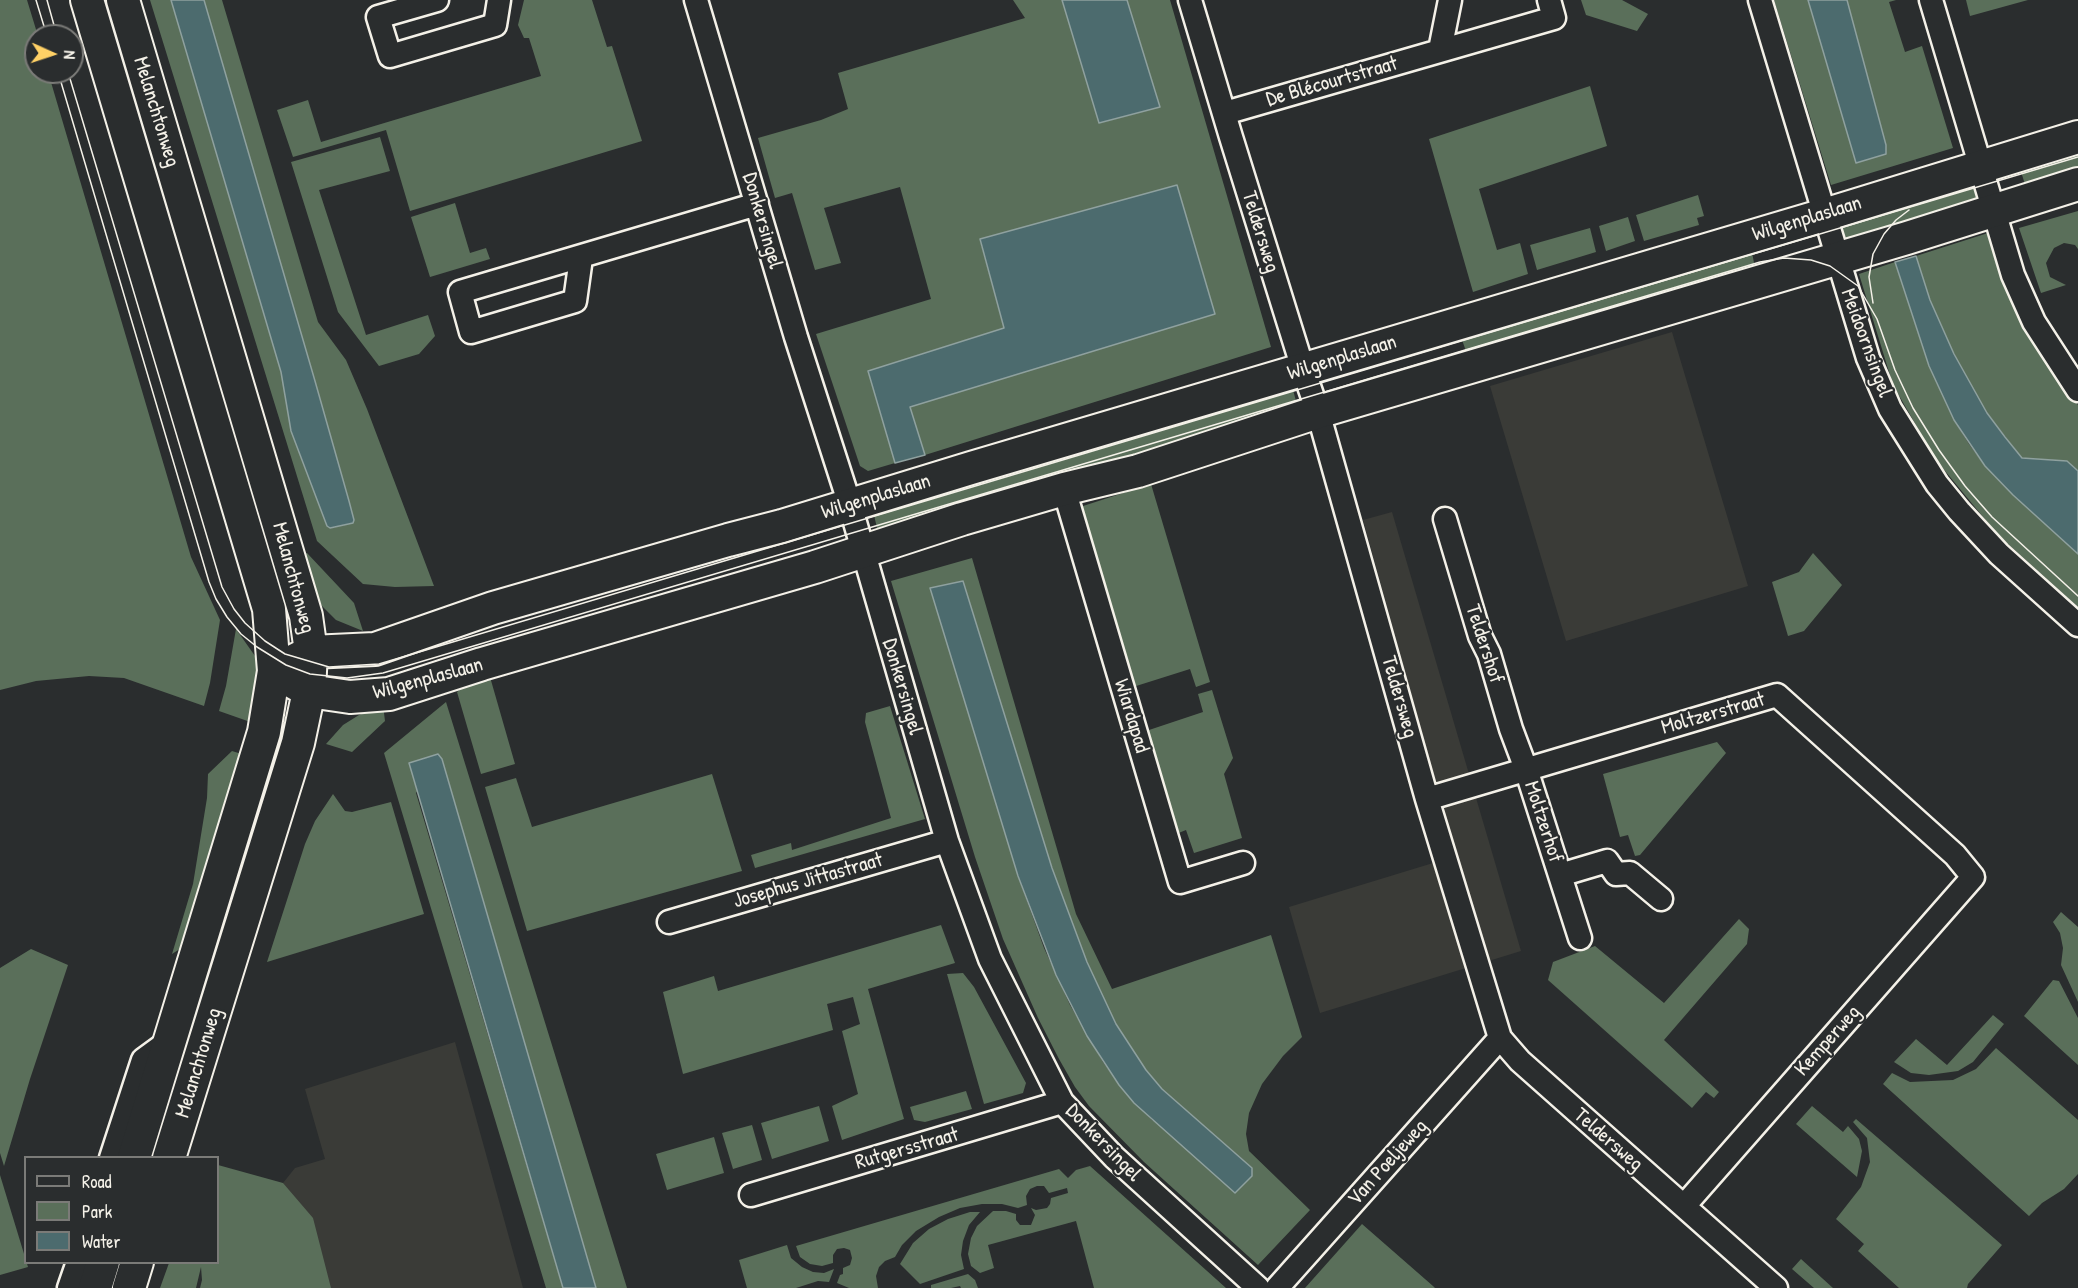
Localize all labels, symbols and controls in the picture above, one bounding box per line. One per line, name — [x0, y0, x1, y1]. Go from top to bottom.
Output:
north arrow — [24, 24, 84, 84]
text: N — [59, 50, 81, 60]
street label: De Blécourtstraat — [1264, 51, 1400, 113]
street label: Melanchtonweg — [127, 54, 185, 170]
street label: Donkersingel — [736, 170, 788, 272]
street label: Teldersweg — [1236, 188, 1284, 276]
street label: Wilgenplaslaan — [1749, 190, 1865, 248]
street label: Meidoornsingel — [1835, 285, 1897, 401]
street label: Wilgenplaslaan — [1284, 329, 1400, 387]
street label: Wilgenplaslaan — [818, 468, 934, 526]
street label: Melanchtonweg — [266, 520, 320, 636]
street label: Teldershof — [1459, 601, 1509, 687]
street label: Donkersingel — [876, 636, 928, 738]
street label: Wilgenplaslaan — [370, 652, 486, 706]
street label: Teldersweg — [1375, 653, 1423, 741]
street label: Wiardapad — [1108, 676, 1154, 756]
street label: Moltzerstraat — [1658, 687, 1768, 741]
street label: Moltzerhof — [1518, 778, 1568, 866]
street label: Josephus Jittastraat — [730, 848, 886, 914]
street label: Kemperweg — [1790, 1000, 1866, 1082]
street label: Melanchtonweg — [170, 1005, 228, 1121]
street label: Donkersingel — [1060, 1099, 1146, 1187]
street label: Teldersweg — [1568, 1103, 1648, 1177]
street label: Van Poeljeweg — [1343, 1115, 1433, 1211]
street label: Rutgersstraat — [853, 1122, 961, 1176]
legend — [24, 1156, 219, 1264]
text: Road — [82, 1169, 112, 1194]
text: Park — [82, 1199, 112, 1224]
text: Water — [82, 1229, 120, 1254]

